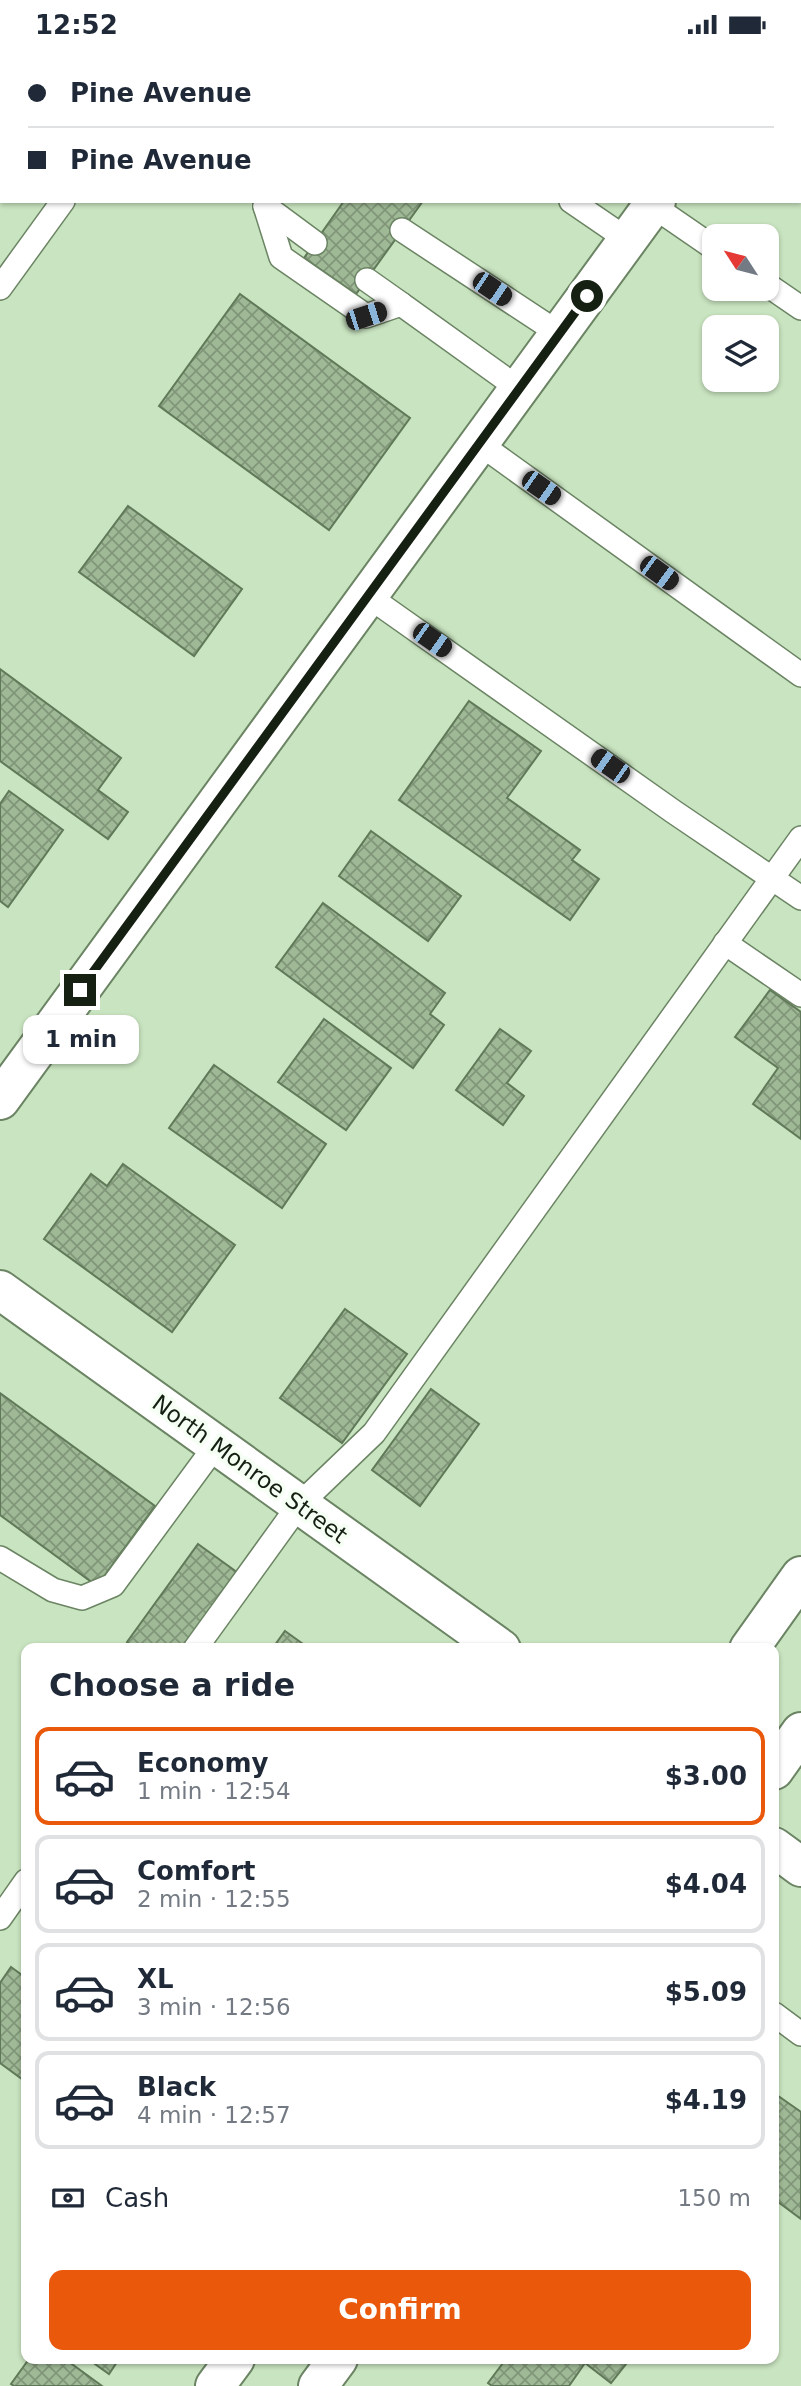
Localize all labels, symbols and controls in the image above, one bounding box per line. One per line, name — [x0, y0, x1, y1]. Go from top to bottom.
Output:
text: 12:52 — [35, 10, 118, 40]
text: Pine Avenue — [70, 78, 252, 108]
text: Pine Avenue — [70, 145, 252, 175]
north arrow — [702, 224, 779, 301]
map controls — [702, 224, 779, 392]
car — [469, 269, 516, 309]
route start — [571, 280, 603, 312]
car — [343, 300, 390, 332]
button: layers — [702, 315, 779, 392]
car — [518, 467, 565, 509]
car — [636, 552, 683, 594]
car — [409, 619, 456, 661]
car — [587, 745, 634, 787]
route end — [64, 974, 96, 1006]
callout: 1 min — [22, 1014, 138, 1063]
text: 1 min — [45, 1026, 117, 1052]
street label: North Monroe Street — [147, 1390, 353, 1548]
text: Choose a ride — [49, 1666, 295, 1704]
icon: car — [53, 1745, 116, 1808]
text: Economy — [137, 1748, 268, 1778]
text: $3.00 — [665, 1761, 747, 1791]
text: 1 min · 12:54 — [137, 1778, 291, 1804]
icon: car — [53, 1853, 116, 1916]
text: Comfort — [137, 1856, 255, 1886]
text: $4.04 — [665, 1869, 747, 1899]
text: 2 min · 12:55 — [137, 1886, 291, 1912]
icon: car — [53, 1961, 116, 2024]
text: XL — [137, 1964, 174, 1994]
text: $5.09 — [665, 1977, 747, 2007]
text: 3 min · 12:56 — [137, 1994, 291, 2020]
icon: car — [53, 2069, 116, 2132]
text: Black — [137, 2072, 216, 2102]
text: $4.19 — [665, 2085, 747, 2115]
text: 4 min · 12:57 — [137, 2102, 291, 2128]
icon: cash — [49, 2179, 87, 2217]
text: Cash — [105, 2183, 169, 2213]
text: 150 m — [677, 2185, 751, 2211]
button: Confirm — [49, 2270, 751, 2350]

